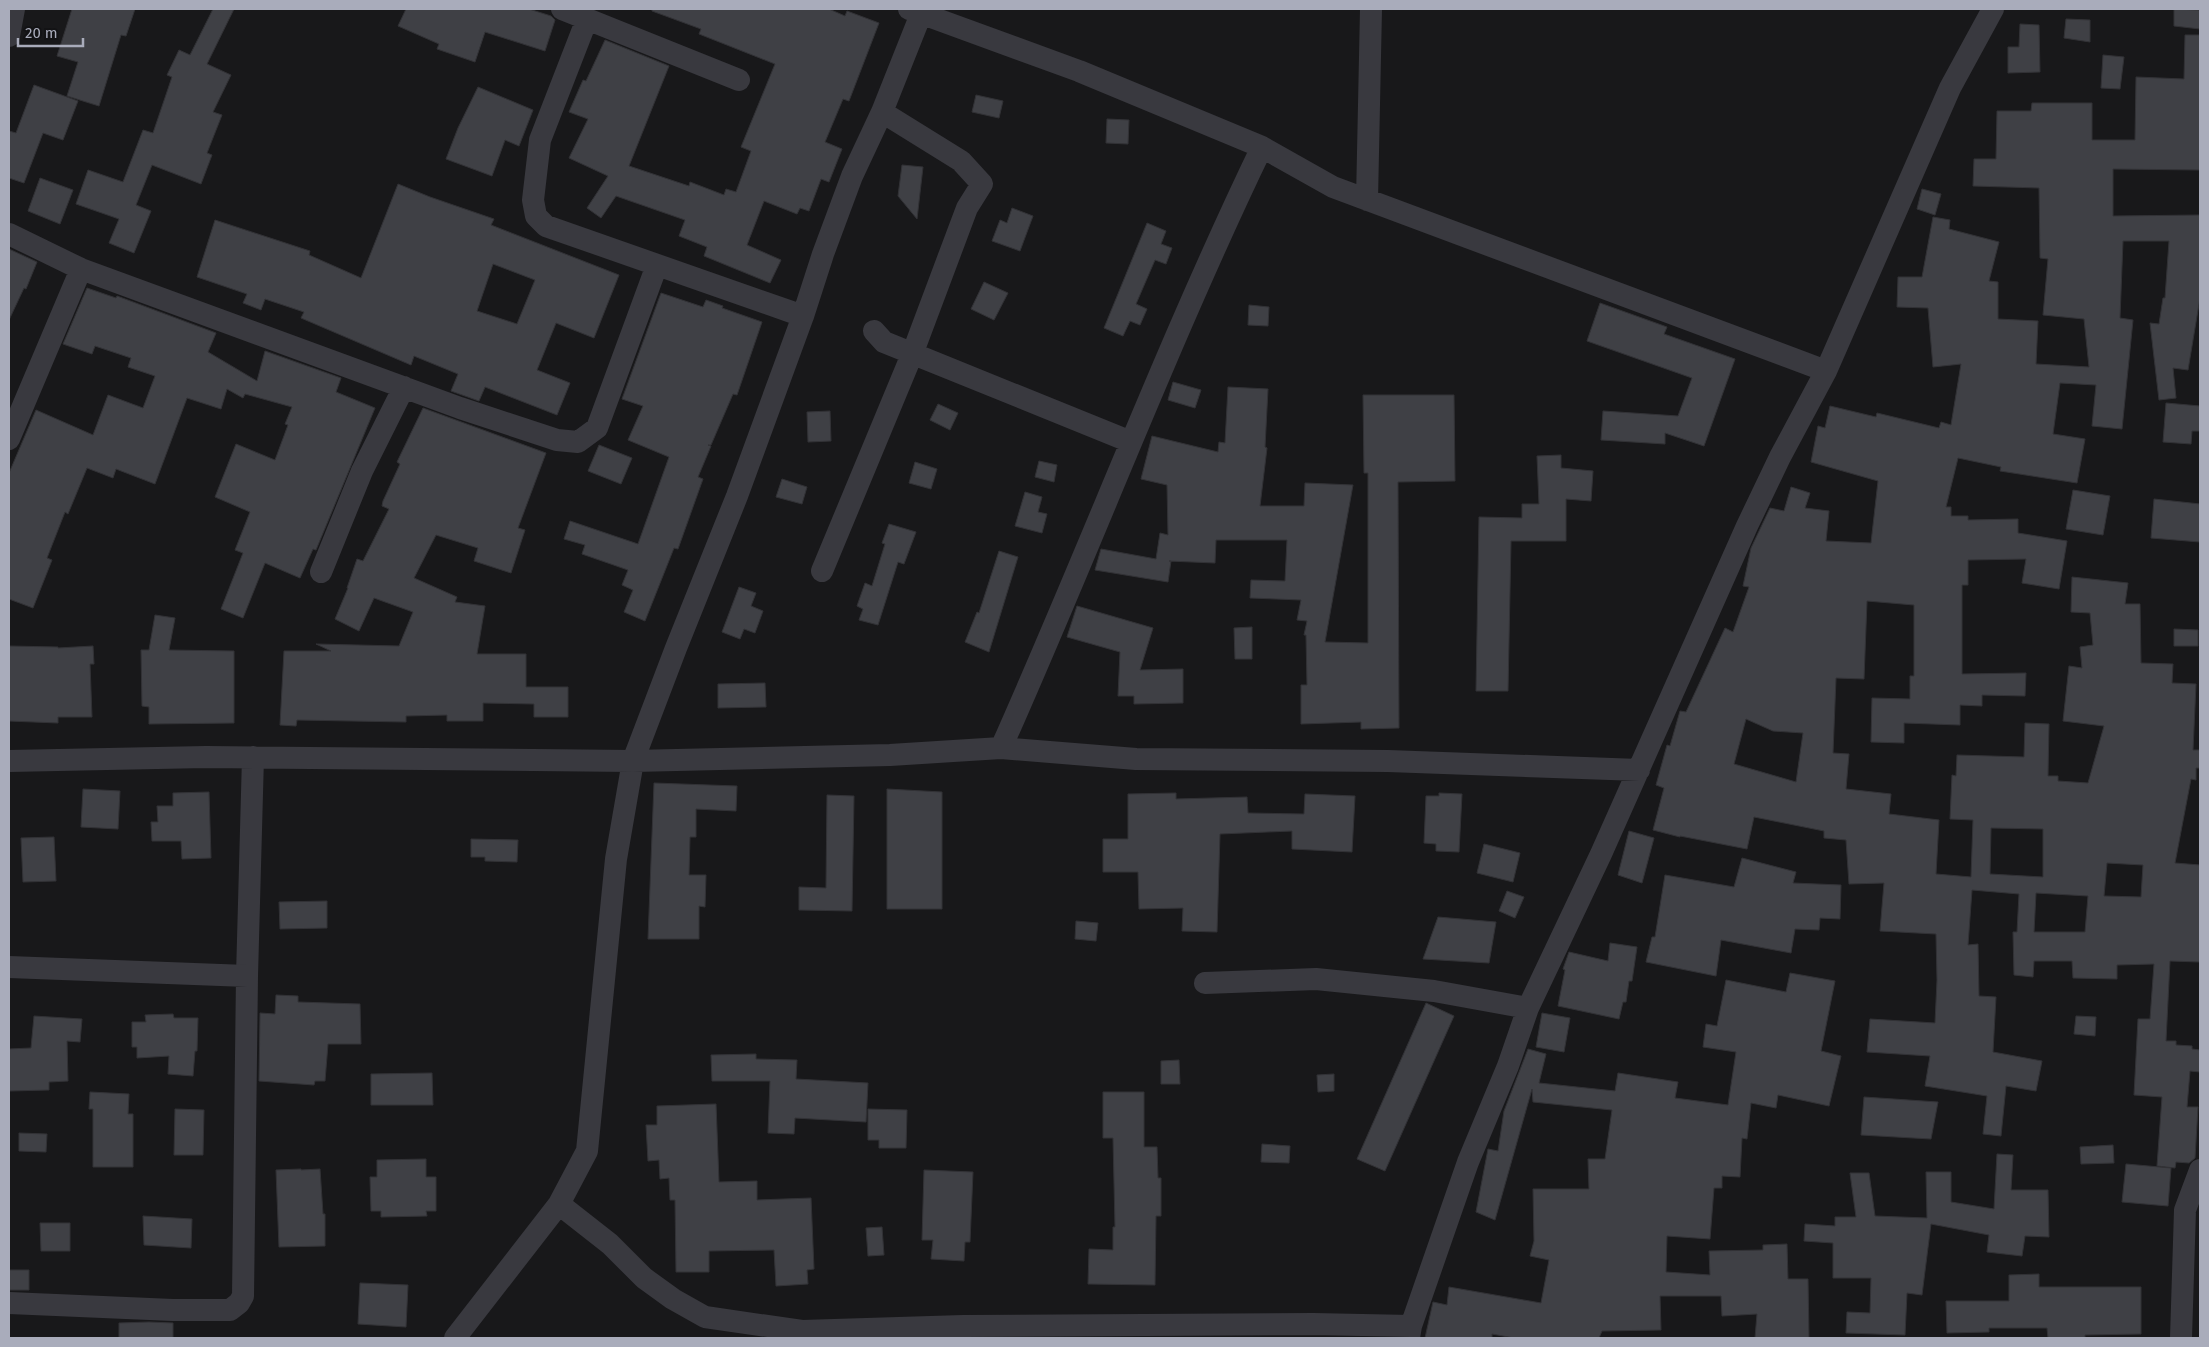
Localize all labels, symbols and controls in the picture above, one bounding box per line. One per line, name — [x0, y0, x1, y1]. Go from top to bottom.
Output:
scale bar — [18, 15, 82, 47]
text: 20 m — [25, 24, 58, 42]

